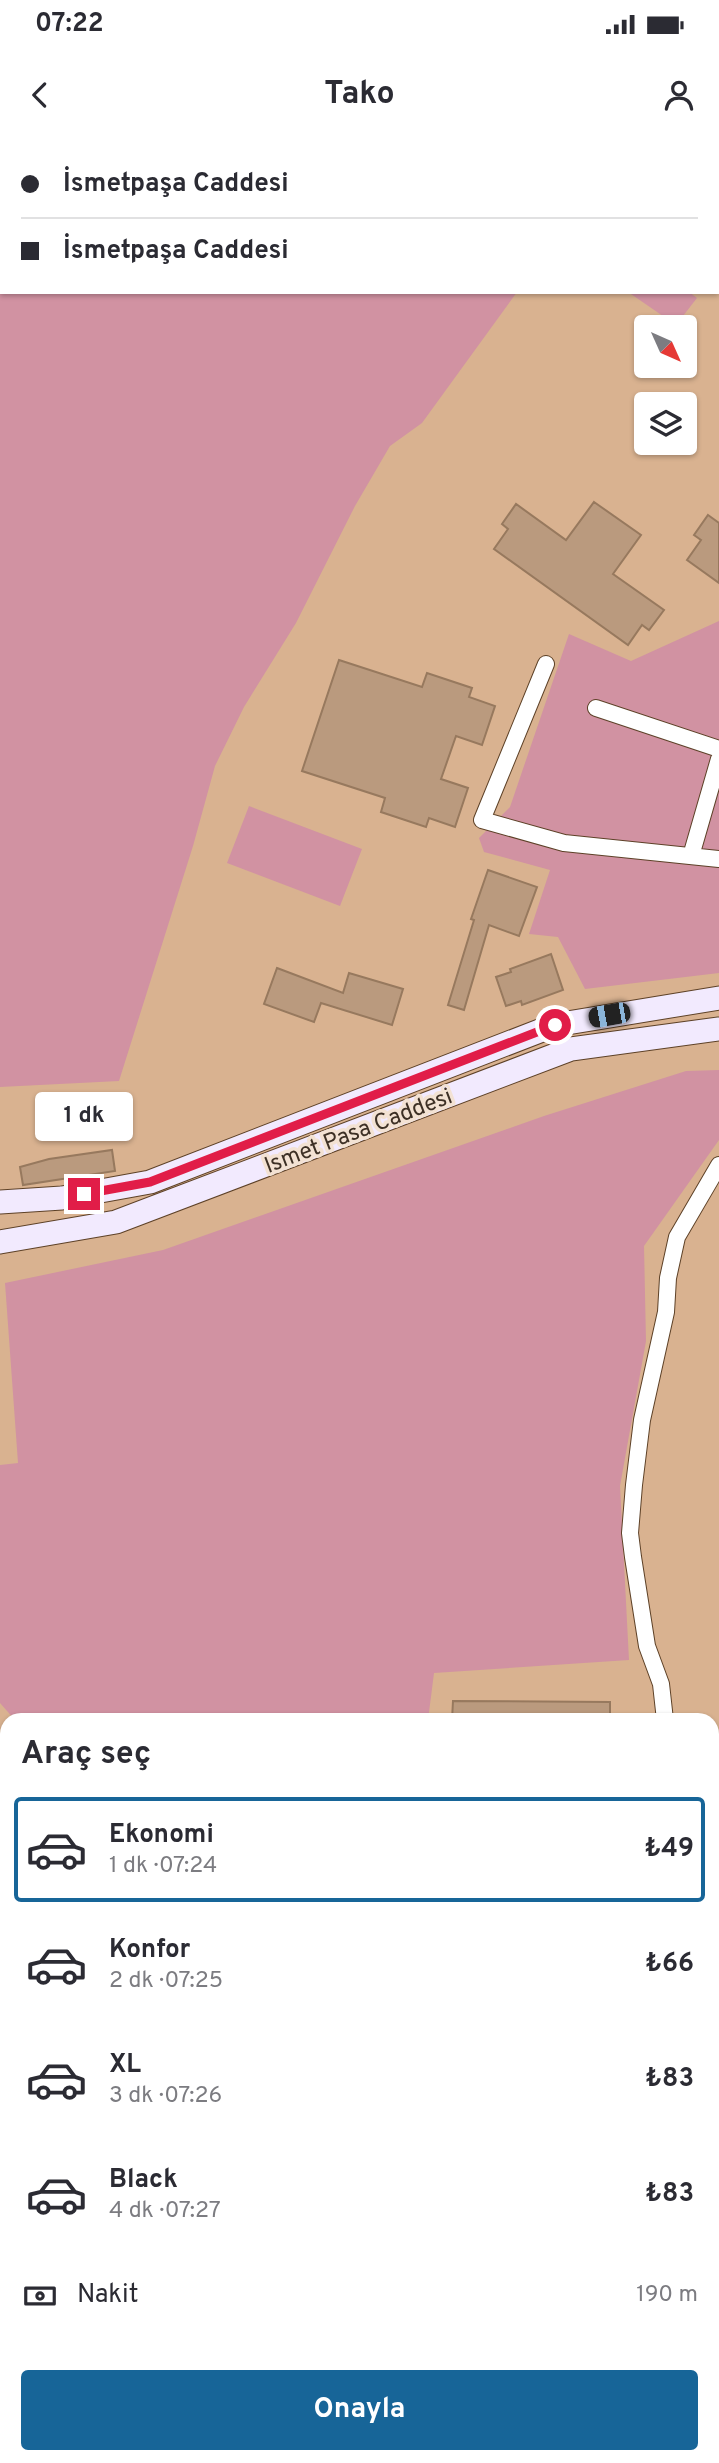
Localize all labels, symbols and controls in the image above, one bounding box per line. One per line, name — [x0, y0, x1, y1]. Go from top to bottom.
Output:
text: 07:22 — [35, 8, 104, 41]
text: Tako — [324, 75, 395, 115]
icon: back — [21, 76, 59, 114]
icon: person — [660, 76, 698, 114]
text: İsmetpaşa Caddesi — [63, 168, 289, 201]
text: İsmetpaşa Caddesi — [63, 235, 289, 268]
north arrow — [634, 315, 696, 378]
map controls — [634, 315, 697, 455]
button: layers — [634, 392, 697, 455]
car — [587, 1001, 632, 1029]
route start — [539, 1009, 571, 1041]
street label: Ismet Pasa Caddesi — [261, 1083, 457, 1182]
callout: 1 dk — [35, 1093, 133, 1142]
text: 1 dk — [63, 1102, 105, 1131]
route end — [68, 1178, 100, 1210]
text: Araç seç — [21, 1735, 151, 1775]
icon: car — [25, 1818, 88, 1881]
text: Ekonomi — [109, 1819, 214, 1852]
text: ₺49 — [644, 1833, 694, 1866]
text: 1 dk · 07:24 — [109, 1852, 217, 1881]
icon: car — [25, 1933, 88, 1996]
text: Konfor — [109, 1934, 190, 1967]
text: ₺66 — [645, 1948, 694, 1981]
text: 2 dk · 07:25 — [109, 1967, 223, 1996]
icon: car — [25, 2048, 88, 2111]
text: XL — [109, 2049, 141, 2082]
text: ₺83 — [645, 2063, 694, 2096]
text: 3 dk · 07:26 — [109, 2082, 222, 2111]
icon: car — [25, 2163, 88, 2226]
text: Black — [109, 2164, 178, 2197]
text: ₺83 — [645, 2178, 694, 2211]
text: 4 dk · 07:27 — [109, 2197, 221, 2226]
icon: cash — [21, 2277, 59, 2315]
text: Nakit — [77, 2279, 139, 2312]
text: 190 m — [636, 2281, 698, 2310]
button: Onayla — [21, 2370, 698, 2450]

